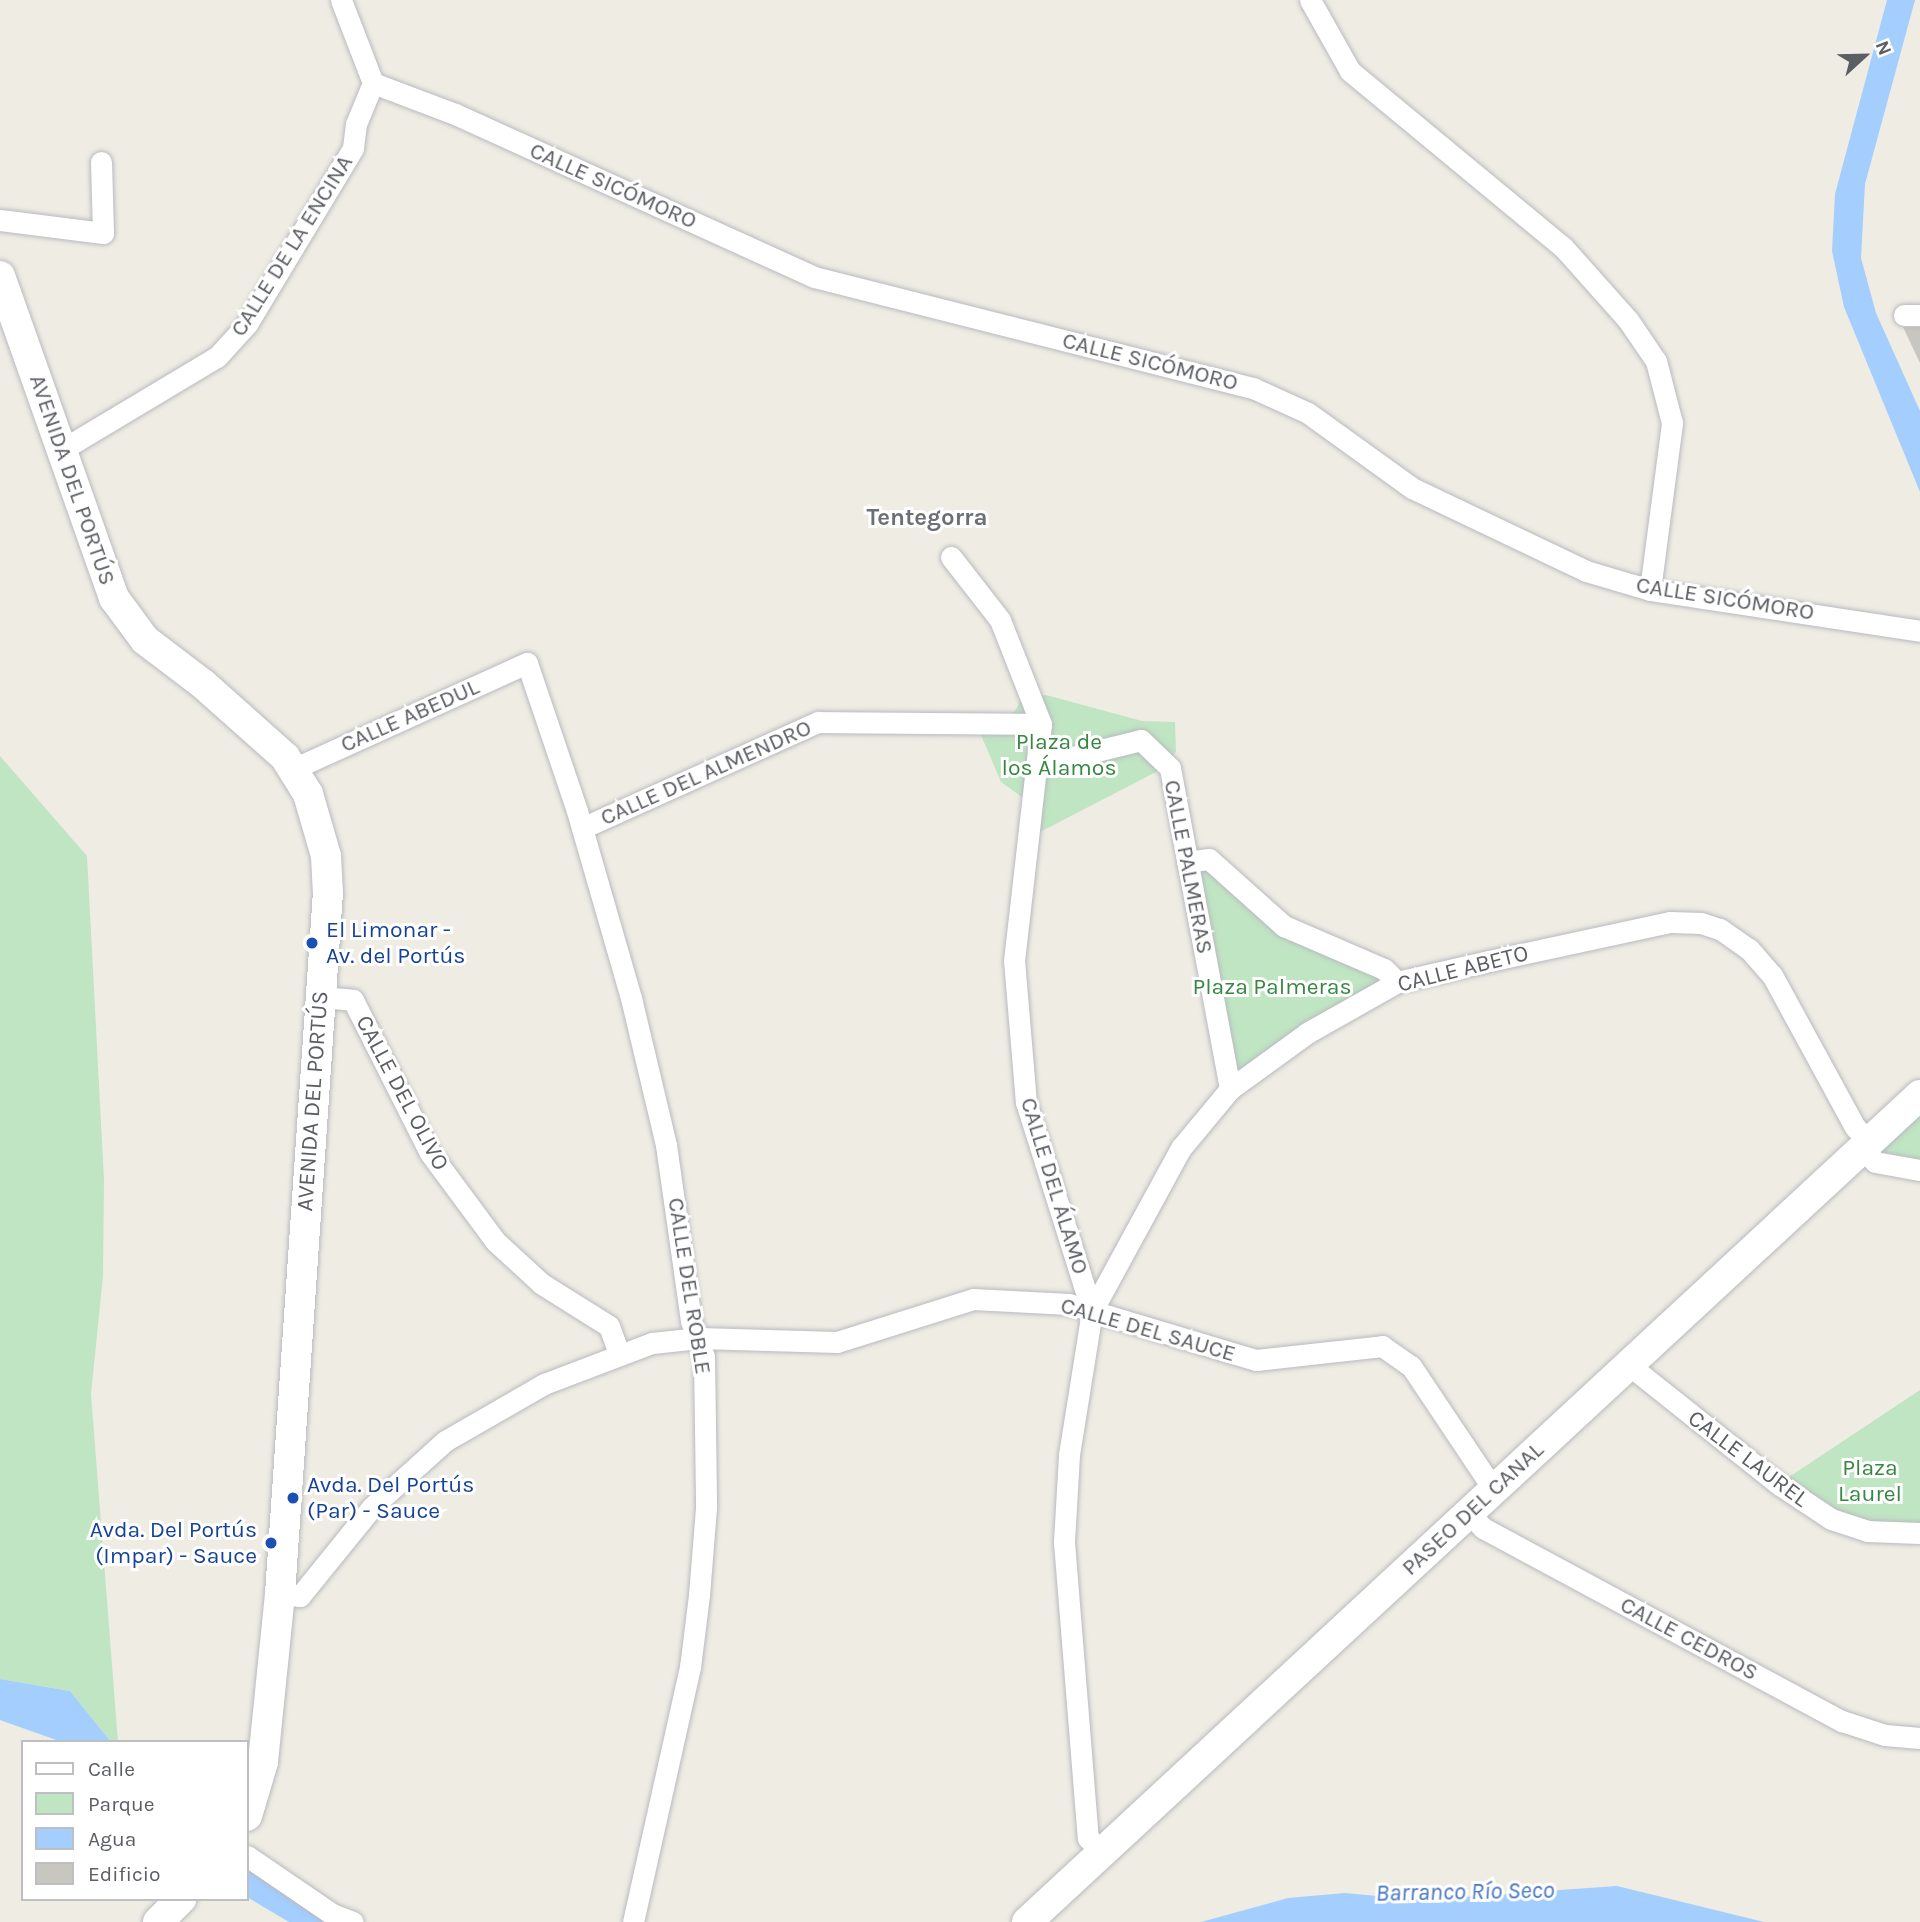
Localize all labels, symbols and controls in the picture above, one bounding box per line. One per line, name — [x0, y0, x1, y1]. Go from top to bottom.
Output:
north arrow — [1829, 21, 1899, 91]
text: N — [1871, 38, 1896, 59]
street label: CALLE SICÓMORO — [525, 137, 701, 235]
street label: CALLE DE LA ENCINA — [225, 150, 359, 342]
street label: CALLE SICÓMORO — [1059, 327, 1241, 397]
street label: AVENIDA DEL PORTÚS — [23, 371, 121, 589]
district label: Tentegorra — [866, 504, 988, 532]
street label: CALLE SICÓMORO — [1634, 571, 1816, 627]
street label: CALLE ABEDUL — [337, 673, 483, 759]
street label: CALLE DEL ALMENDRO — [596, 714, 816, 832]
park label: Plaza de los Álamos — [1001, 728, 1117, 782]
street label: CALLE PALMERAS — [1158, 778, 1218, 956]
place label: El Limonar - Av. del Portús — [326, 916, 465, 970]
marker: El Limonar - Av. del Portús — [304, 935, 320, 951]
street label: CALLE ABETO — [1395, 939, 1531, 999]
park label: Plaza Palmeras — [1192, 973, 1352, 1001]
street label: AVENIDA DEL PORTÚS — [292, 990, 334, 1212]
street label: CALLE DEL OLIVO — [350, 1011, 454, 1175]
street label: CALLE DEL ÁLAMO — [1014, 1094, 1094, 1278]
street label: CALLE DEL ROBLE — [661, 1196, 717, 1376]
street label: CALLE DEL SAUCE — [1057, 1292, 1239, 1368]
street label: CALLE LAUREL — [1682, 1405, 1814, 1513]
street label: PASEO DEL CANAL — [1396, 1436, 1550, 1582]
park label: Plaza Laurel — [1838, 1454, 1902, 1508]
place label: Avda. Del Portús (Par) - Sauce — [307, 1471, 474, 1525]
marker: Avda. Del Portús (Par) - Sauce — [285, 1490, 301, 1506]
place label: Avda. Del Portús (Impar) - Sauce — [90, 1516, 257, 1570]
marker: Avda. Del Portús (Impar) - Sauce — [263, 1535, 279, 1551]
street label: CALLE CEDROS — [1615, 1591, 1763, 1687]
legend — [21, 1740, 248, 1901]
text: Calle — [88, 1757, 135, 1781]
text: Parque — [88, 1792, 155, 1816]
text: Agua — [88, 1827, 136, 1851]
text: Edificio — [88, 1862, 161, 1886]
water label: Barranco Río Seco — [1375, 1876, 1555, 1908]

